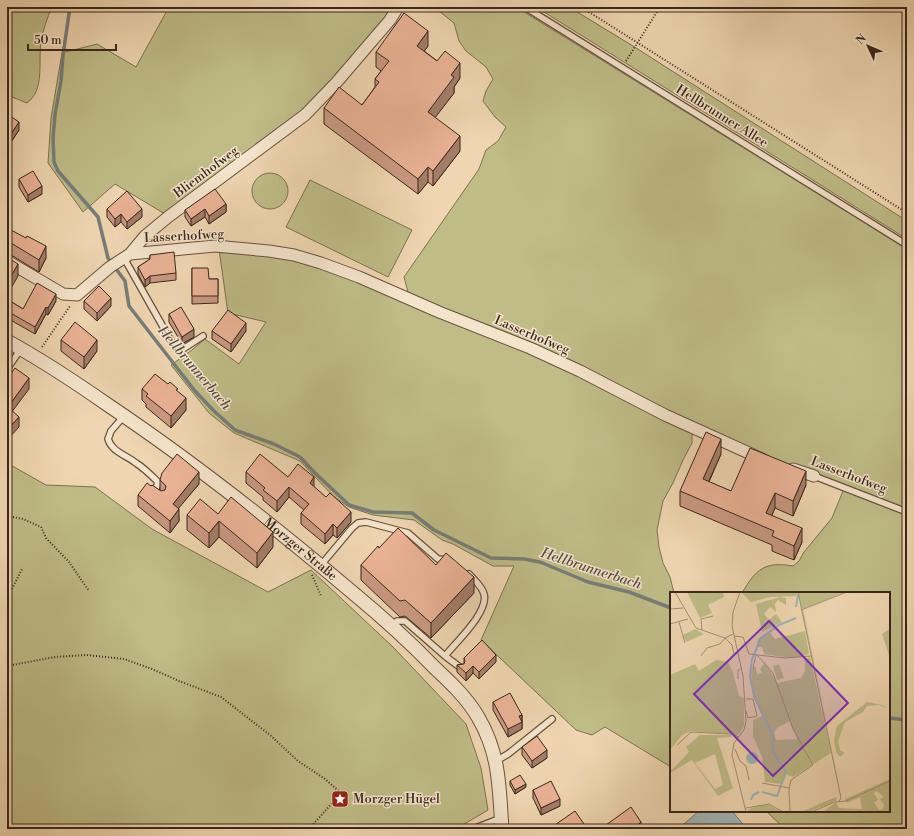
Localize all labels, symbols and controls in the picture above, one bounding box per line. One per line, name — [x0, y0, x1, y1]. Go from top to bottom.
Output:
scale bar — [28, 26, 116, 52]
north arrow — [848, 26, 888, 66]
text: N — [853, 32, 870, 48]
text: 50 m — [34, 33, 62, 48]
street label: Hellbrunner Allee — [673, 81, 771, 151]
street label: Bliemhofweg — [170, 142, 242, 202]
street label: Lasserhofweg — [144, 226, 225, 246]
street label: Lasserhofweg — [492, 312, 572, 358]
water label: Hellbrunnerbach — [153, 321, 235, 414]
street label: Lasserhofweg — [809, 453, 890, 497]
street label: Morzger Straße — [260, 514, 341, 584]
water label: Hellbrunnerbach — [537, 544, 644, 594]
inset map — [670, 592, 890, 812]
place icon: Morzger Hügel — [330, 789, 350, 809]
place label: Morzger Hügel — [353, 791, 440, 807]

